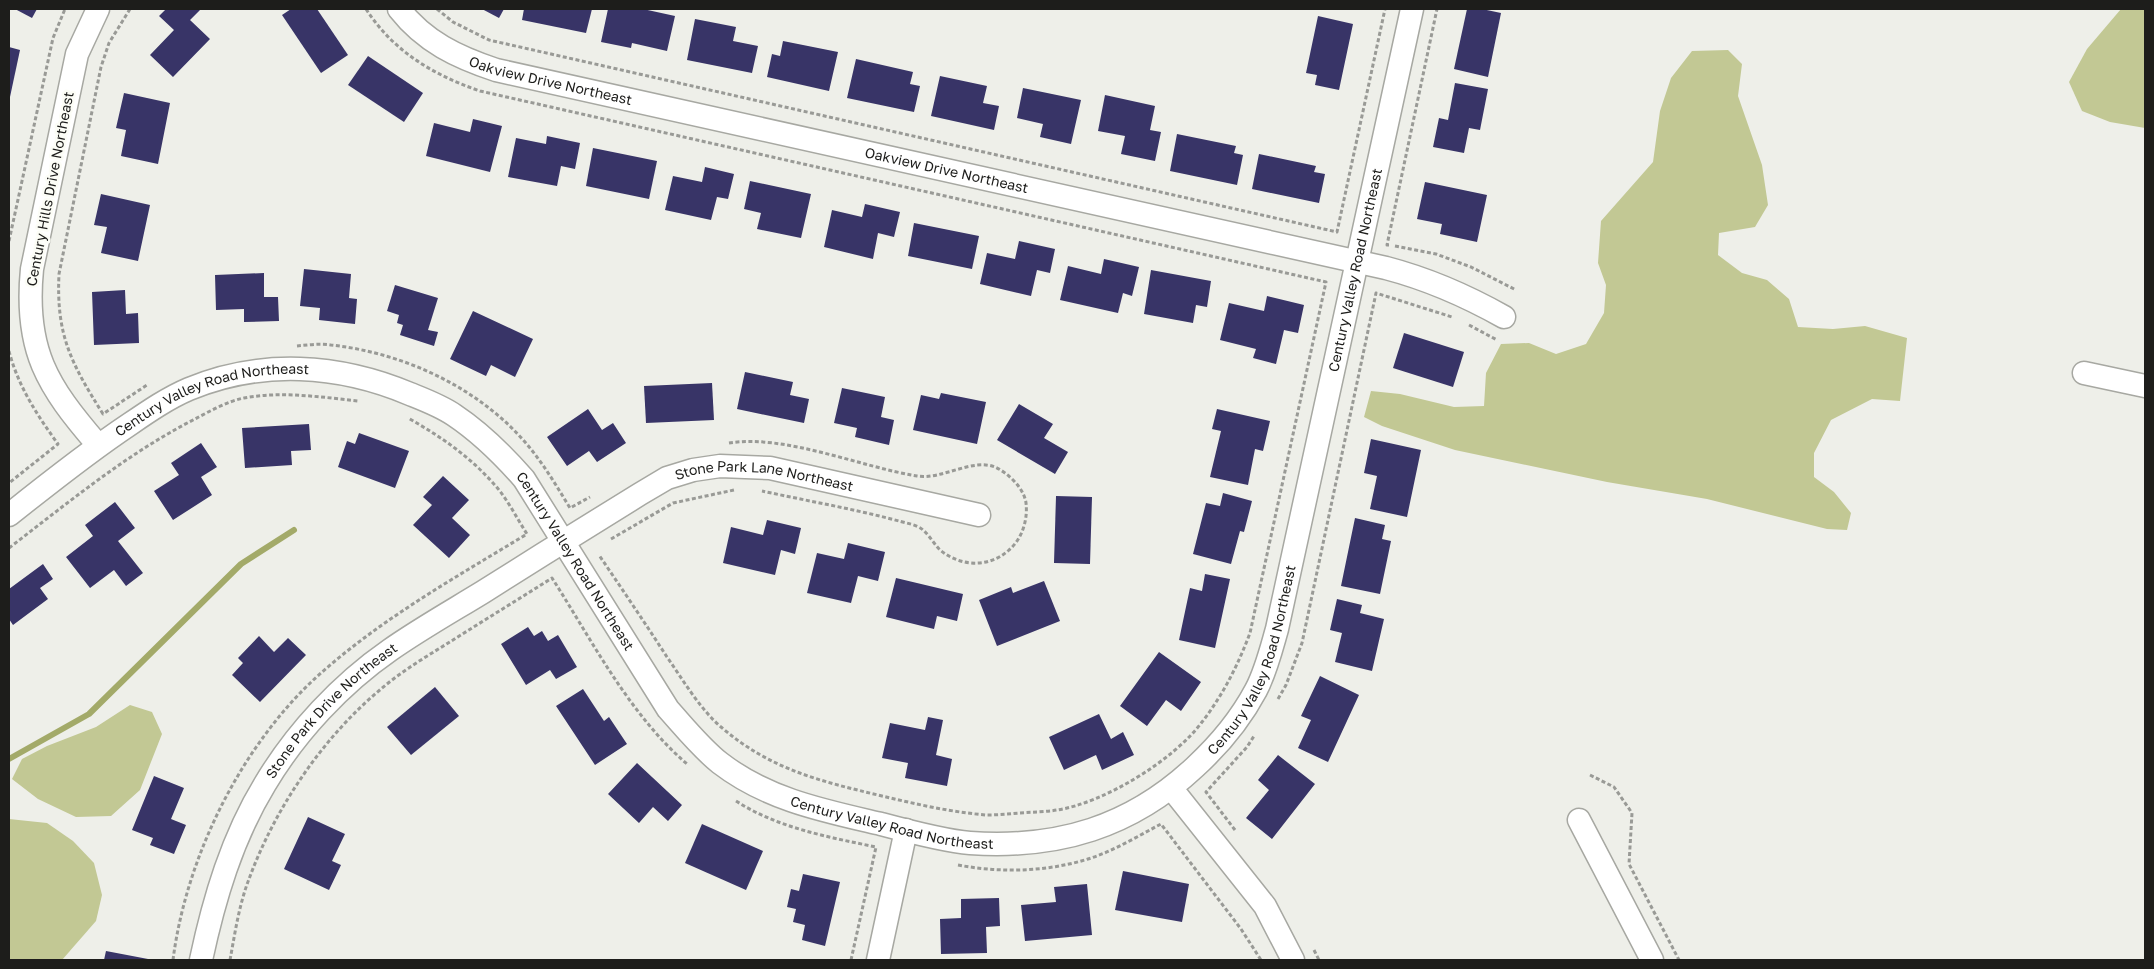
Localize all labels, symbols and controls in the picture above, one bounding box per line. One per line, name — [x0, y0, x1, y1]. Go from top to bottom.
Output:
street label: Oakview Drive Northeast — [467, 52, 634, 108]
street label: Century Hills Drive Northeast — [22, 90, 77, 288]
street label: Oakview Drive Northeast — [863, 143, 1030, 196]
street label: Century Valley Road Northeast — [1324, 167, 1385, 373]
street label: Century Valley Road Northeast — [111, 360, 310, 440]
street label: Stone Park Lane Northeast — [673, 457, 855, 495]
street label: Century Valley Road Northeast — [513, 468, 638, 653]
street label: Century Valley Road Northeast — [1203, 563, 1299, 758]
street label: Stone Park Drive Northeast — [262, 639, 400, 781]
street label: Century Valley Road Northeast — [788, 792, 994, 852]

